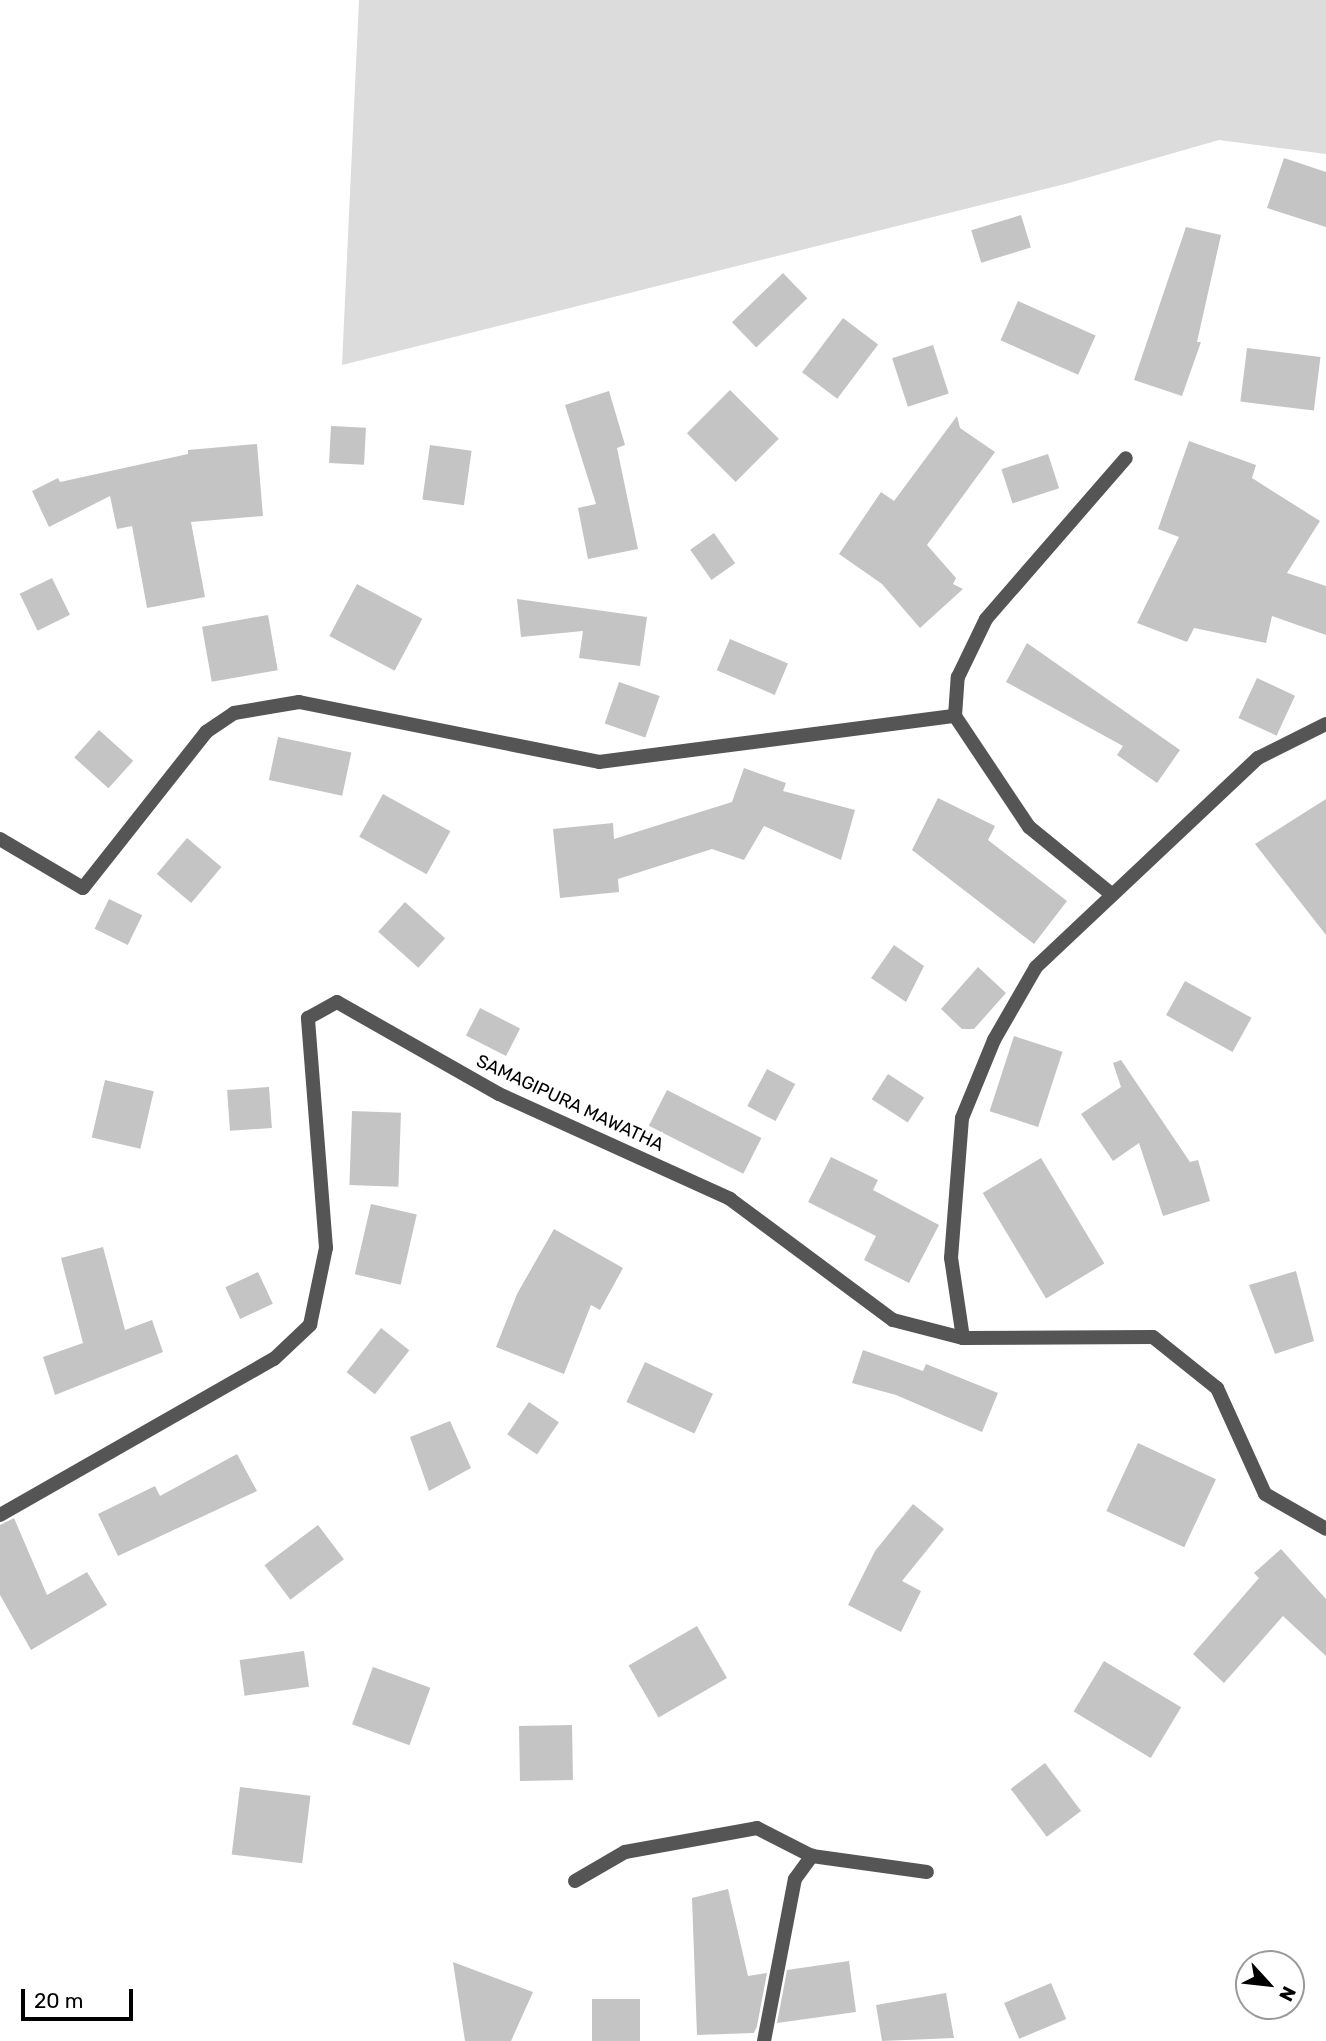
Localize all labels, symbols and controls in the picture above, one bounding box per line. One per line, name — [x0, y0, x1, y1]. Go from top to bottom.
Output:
street label: SAMAGIPURA MAWATHA — [473, 1050, 667, 1156]
north arrow — [1235, 1950, 1305, 2020]
scale bar — [24, 1974, 136, 2018]
text: N — [1274, 1983, 1301, 2005]
text: 20 m — [34, 1988, 83, 2013]

